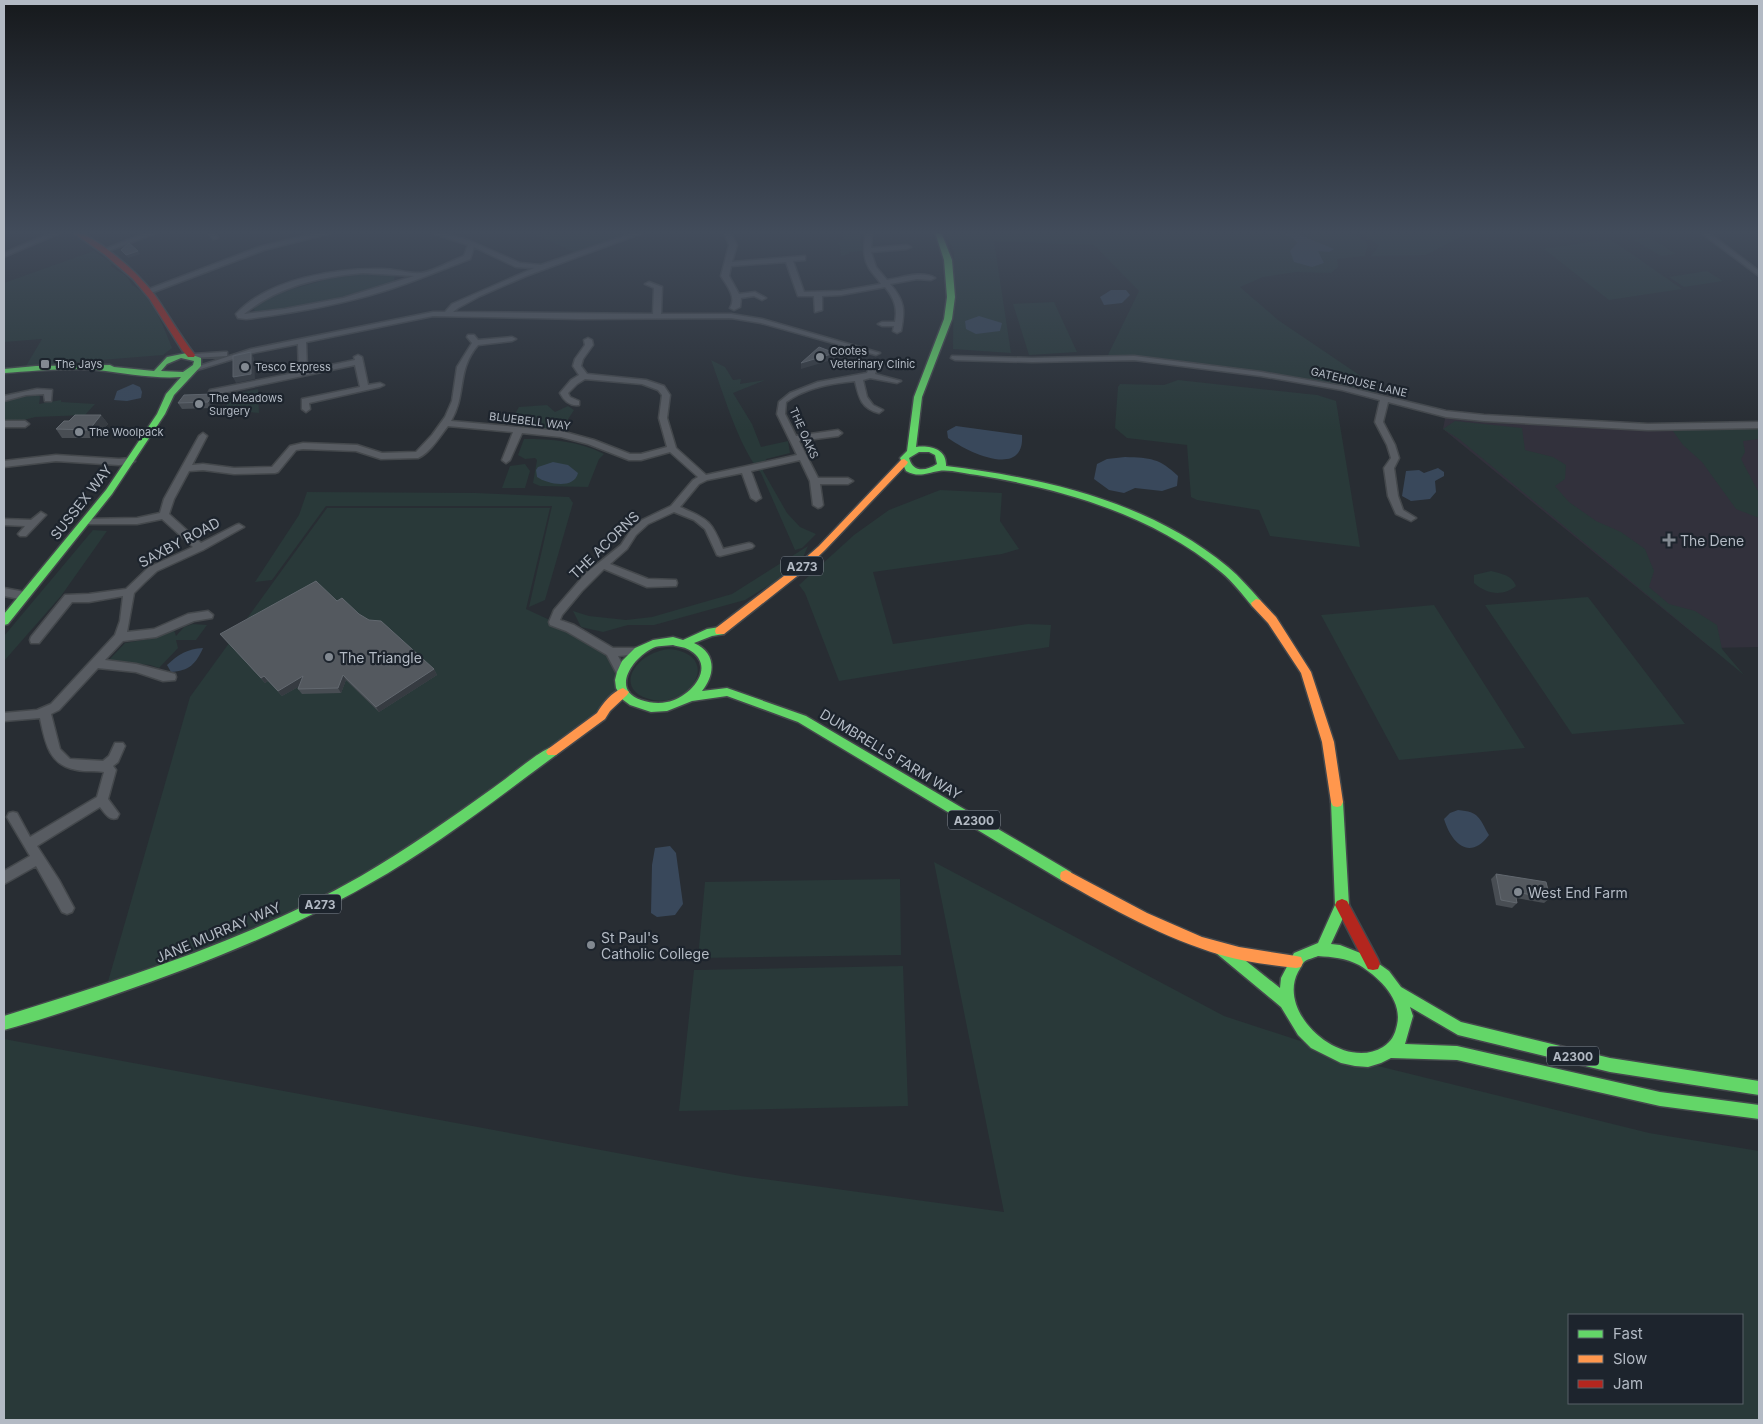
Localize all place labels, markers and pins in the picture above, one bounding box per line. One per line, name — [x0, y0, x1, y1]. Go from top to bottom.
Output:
place label: Cootes Veterinary Clinic — [830, 344, 915, 371]
marker: Cootes Veterinary Clinic — [814, 351, 826, 363]
place label: The Jays — [55, 357, 103, 371]
marker: The Jays — [39, 358, 51, 370]
place label: Tesco Express — [255, 360, 331, 374]
marker: Tesco Express — [239, 361, 251, 373]
place label: The Meadows Surgery — [209, 391, 283, 418]
marker: The Meadows Surgery — [193, 398, 205, 410]
place label: The Woolpack — [89, 425, 164, 439]
marker: The Woolpack — [73, 426, 85, 438]
place label: The Dene — [1680, 532, 1744, 549]
marker: The Dene — [1662, 533, 1676, 547]
place label: The Triangle — [339, 649, 422, 666]
marker: The Triangle — [323, 651, 335, 663]
place label: West End Farm — [1528, 884, 1628, 901]
marker: West End Farm — [1512, 886, 1524, 898]
place label: St Paul's Catholic College — [601, 929, 709, 962]
marker: St Paul's Catholic College — [585, 939, 597, 951]

